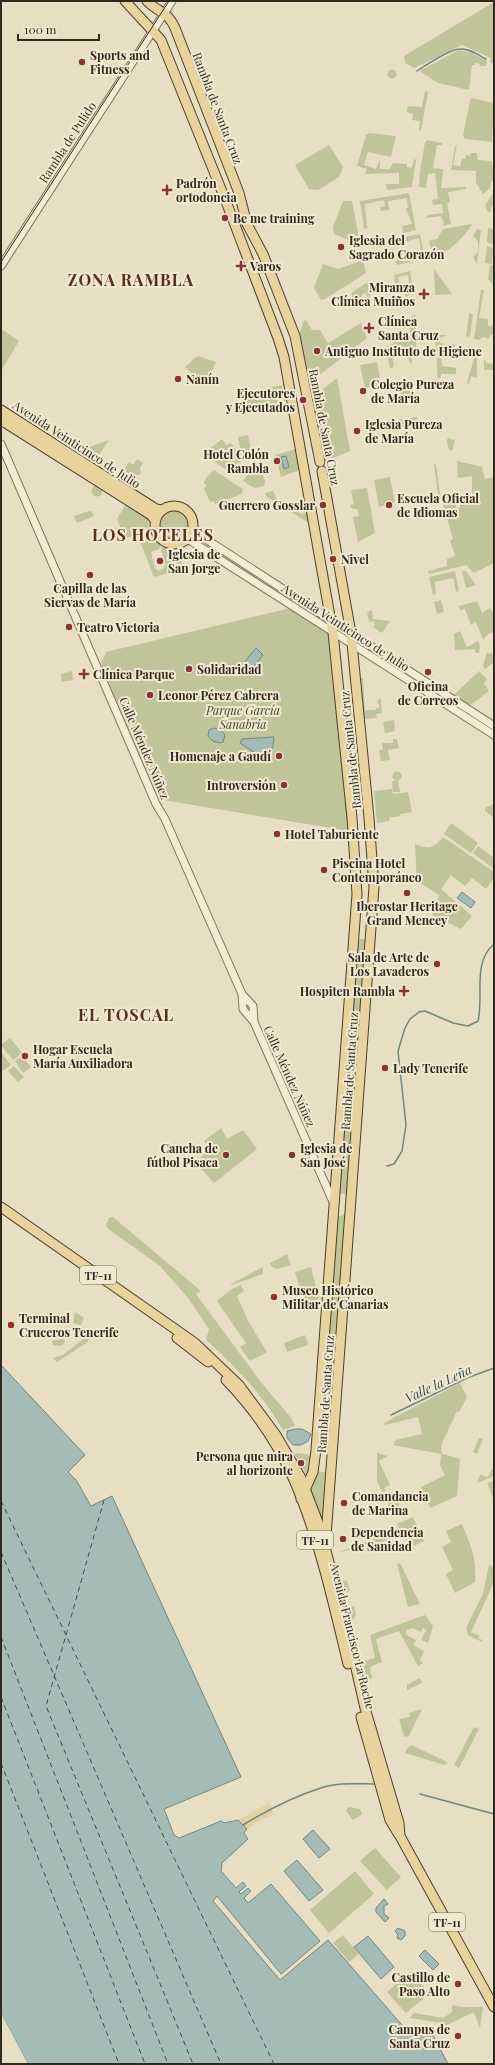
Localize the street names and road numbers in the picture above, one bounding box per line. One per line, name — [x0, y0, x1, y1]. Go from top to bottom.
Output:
street label: Rambla de Santa Cruz — [189, 50, 247, 166]
street label: Rambla de Pulido — [35, 98, 99, 186]
street label: Rambla de Santa Cruz — [306, 367, 344, 487]
street label: Avenida Veinticinco de Julio — [9, 396, 144, 492]
street label: Avenida Veinticinco de Julio — [278, 579, 413, 675]
street label: Rambla de Santa Cruz — [336, 690, 364, 810]
street label: Calle Méndez Núñez — [116, 694, 174, 802]
street label: Rambla de Santa Cruz — [337, 1011, 361, 1131]
street label: Calle Méndez Núñez — [260, 1023, 320, 1130]
road number: TF-11 — [80, 1266, 116, 1284]
street label: Rambla de Santa Cruz — [313, 1334, 337, 1454]
road number: TF-11 — [297, 1531, 333, 1549]
street label: Avenida Francisco La Roche — [327, 1560, 379, 1711]
road number: TF-11 — [429, 1913, 465, 1931]

